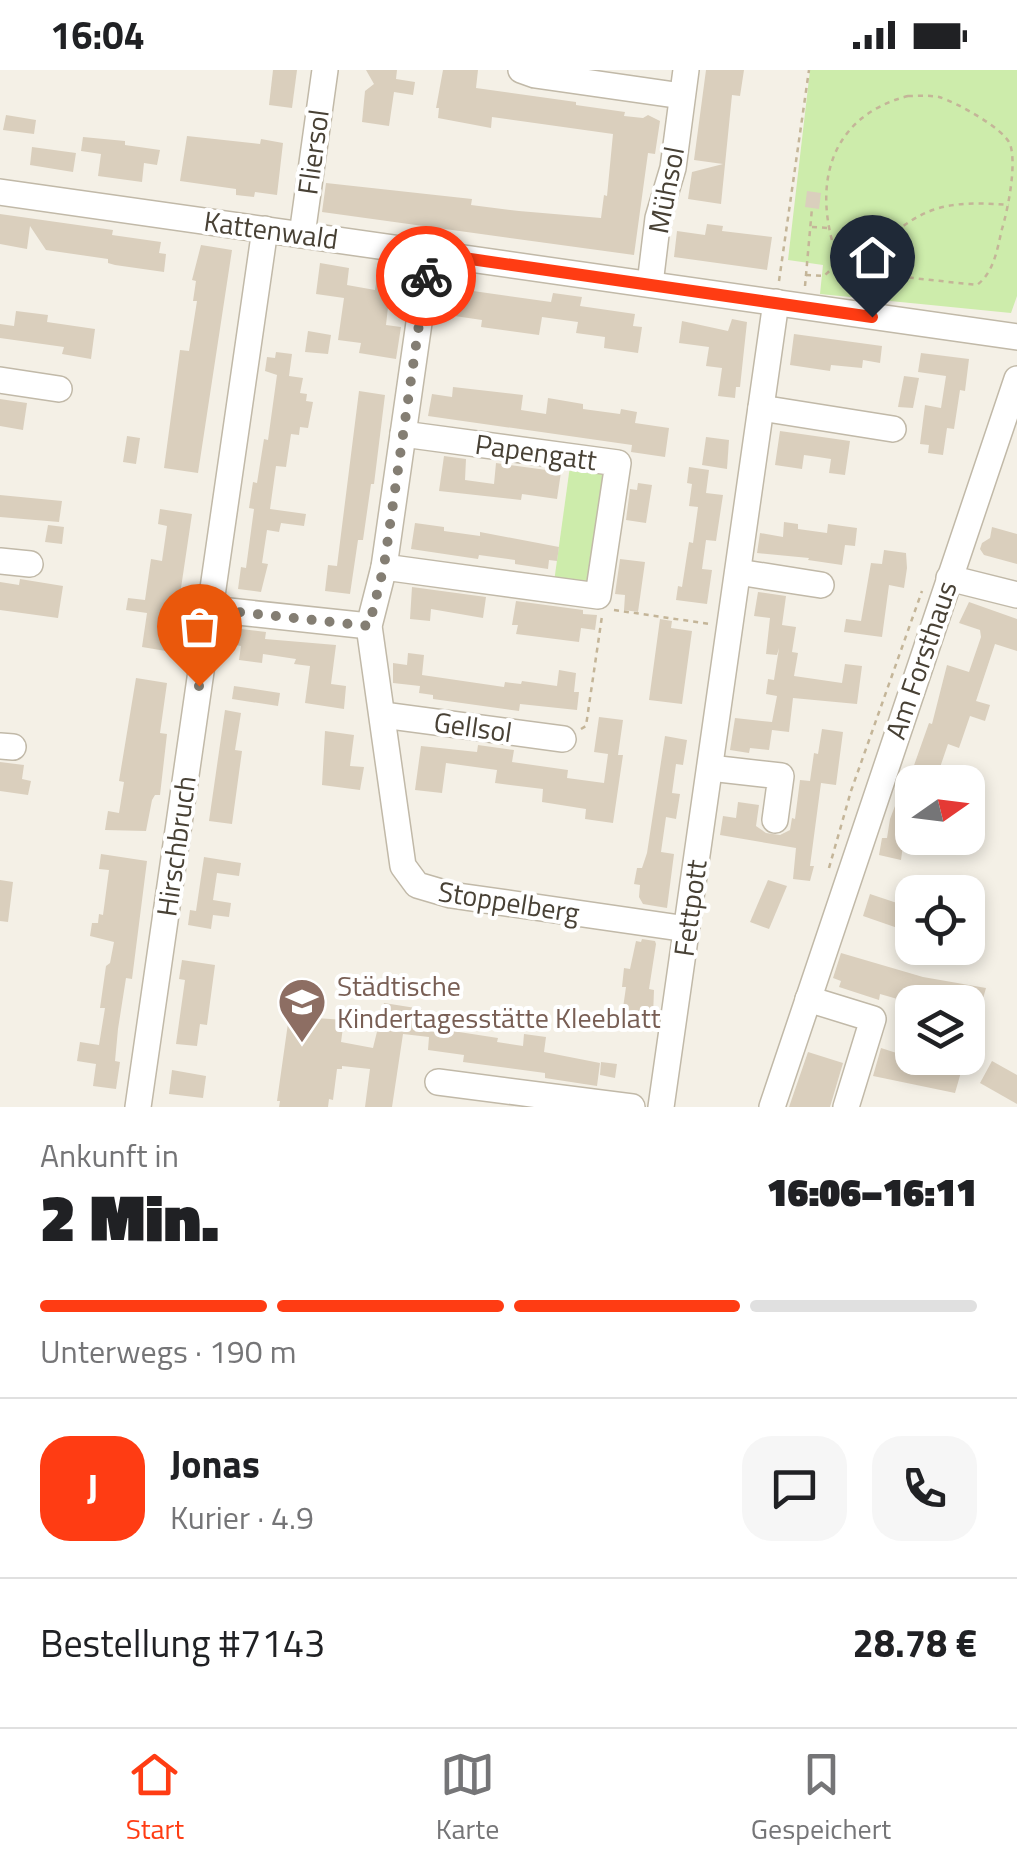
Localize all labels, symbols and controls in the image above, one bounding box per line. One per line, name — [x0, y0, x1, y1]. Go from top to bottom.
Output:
text: 16:04 — [50, 6, 145, 64]
street label: Fliersol — [285, 107, 340, 197]
street label: Mühsol — [636, 143, 695, 237]
street label: Kattenwald — [201, 199, 341, 260]
pin — [830, 215, 915, 318]
courier — [376, 226, 476, 326]
icon: home — [845, 230, 900, 285]
icon: bike — [399, 249, 454, 304]
street label: Papengatt — [472, 422, 600, 481]
street label: Am Forsthaus — [873, 575, 968, 745]
pin — [157, 584, 242, 687]
icon: bag — [172, 599, 227, 654]
street label: Gellsol — [431, 700, 515, 753]
north arrow — [895, 765, 985, 855]
map controls — [895, 765, 985, 1075]
street label: Hirschbruch — [144, 773, 207, 919]
street label: Fettpott — [661, 857, 718, 959]
street label: Stoppelberg — [435, 869, 583, 934]
button: locate — [895, 875, 985, 965]
place label: Städtische Kindertagesstätte Kleeblatt — [337, 964, 661, 1039]
school or university icon: Städtische Kindertagesstätte Kleeblatt — [276, 976, 328, 1044]
button: layers — [895, 985, 985, 1075]
text: Ankunft in — [40, 1131, 179, 1179]
text: 16:06–16:11 — [767, 1163, 977, 1221]
text: 2 Min. — [40, 1167, 219, 1266]
text: Unterwegs · 190 m — [40, 1327, 296, 1375]
text: Jonas — [170, 1435, 260, 1493]
button: chat — [742, 1436, 847, 1541]
button: phone — [872, 1436, 977, 1541]
text: J — [87, 1459, 98, 1517]
text: Kurier · 4.9 — [170, 1493, 314, 1541]
text: Bestellung #7143 — [40, 1614, 325, 1672]
text: 28.78 € — [853, 1614, 977, 1672]
tab: Start — [126, 1747, 184, 1850]
tab: Karte — [436, 1747, 499, 1850]
tab: Gespeichert — [751, 1747, 891, 1850]

